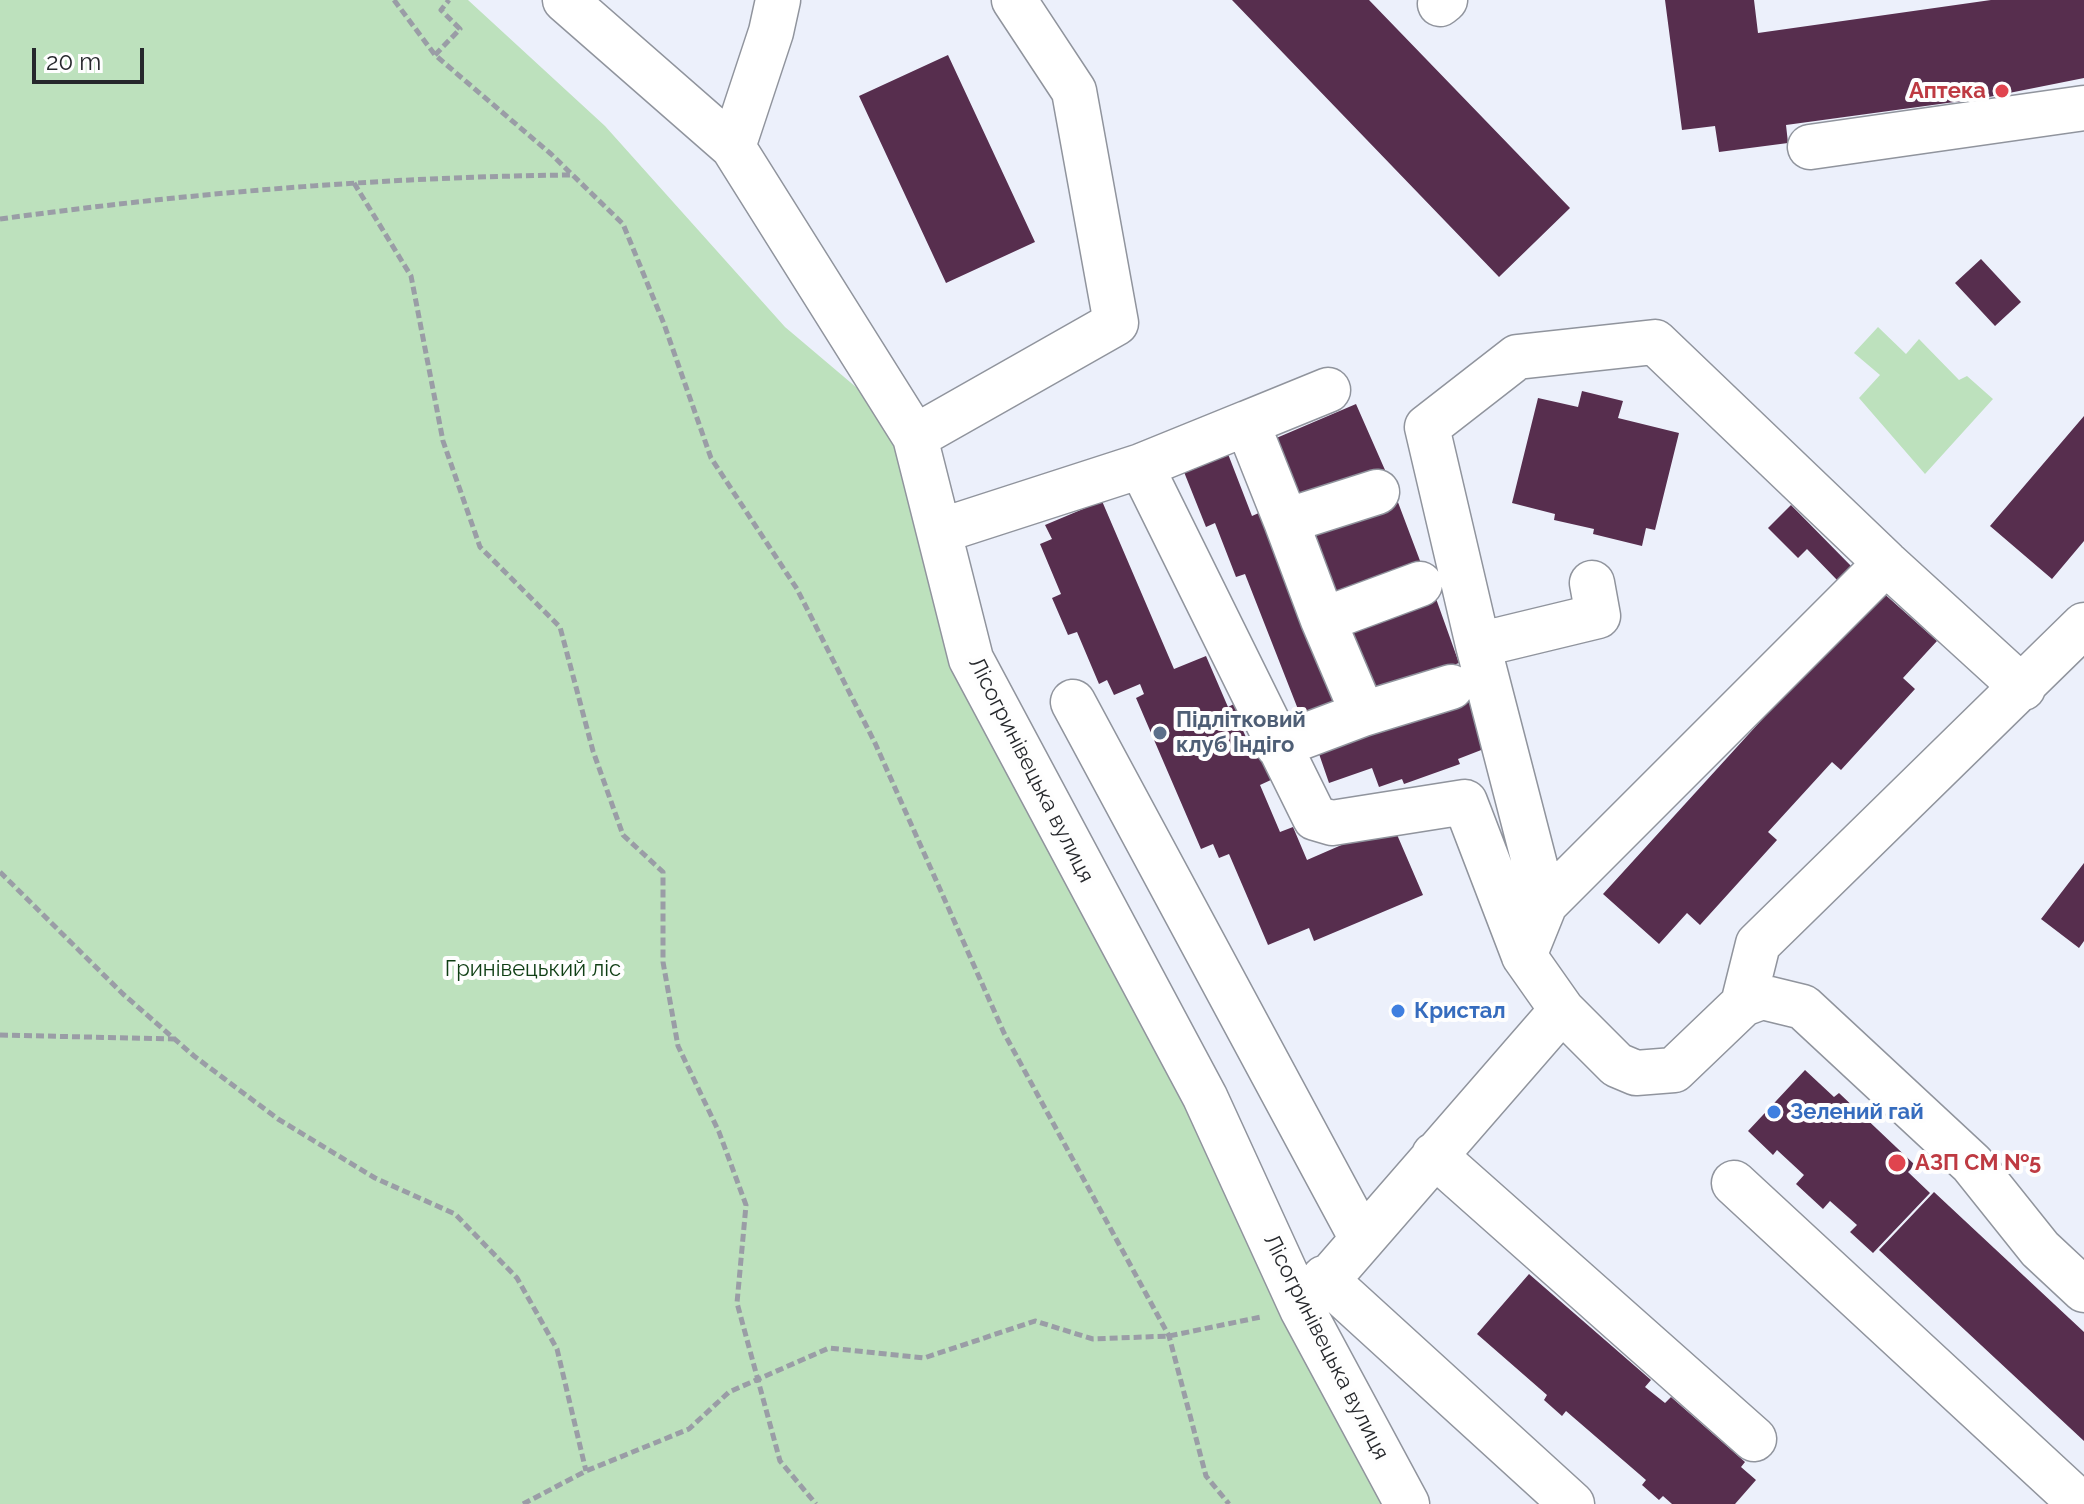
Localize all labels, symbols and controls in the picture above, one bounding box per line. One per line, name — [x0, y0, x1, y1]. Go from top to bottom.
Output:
scale bar — [36, 32, 148, 82]
text: 20 m — [46, 47, 101, 76]
place label: Аптека — [1909, 78, 1986, 104]
marker: Аптека — [1993, 82, 2011, 100]
street label: Лісогринівецька вулиця — [963, 653, 1099, 887]
place label: Підлітковий клуб Індіго — [1176, 707, 1306, 758]
marker: Підлітковий клуб Індіго — [1151, 724, 1169, 742]
park label: Гринівецький ліс — [445, 956, 621, 982]
place label: Кристал — [1414, 998, 1506, 1024]
marker: Кристал — [1389, 1002, 1407, 1020]
place label: Зелений гай — [1790, 1099, 1924, 1125]
marker: Зелений гай — [1765, 1103, 1783, 1121]
place label: АЗП СМ №5 — [1915, 1150, 2041, 1176]
marker: АЗП СМ №5 — [1886, 1152, 1908, 1174]
street label: Лісогринівецька вулиця — [1258, 1230, 1394, 1464]

